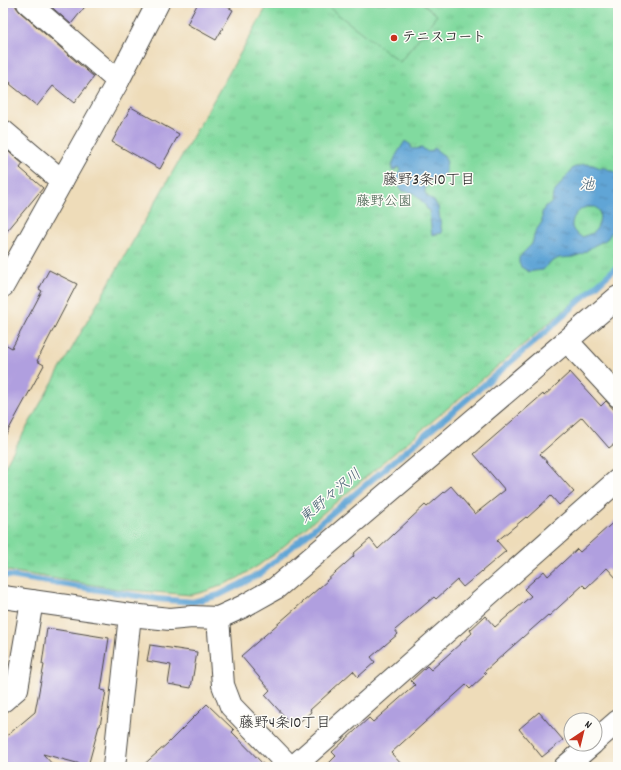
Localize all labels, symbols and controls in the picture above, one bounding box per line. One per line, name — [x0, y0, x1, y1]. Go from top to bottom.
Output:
place label: テニスコート — [402, 28, 486, 48]
marker: テニスコート — [389, 33, 399, 43]
district label: 藤野3条10丁目 — [382, 170, 476, 192]
water label: 池 — [579, 175, 595, 197]
park label: 藤野公園 — [356, 192, 412, 212]
water label: 東野々沢川 — [295, 464, 367, 530]
north arrow — [563, 712, 603, 752]
district label: 藤野4条10丁目 — [239, 713, 331, 735]
text: N — [581, 717, 595, 734]

